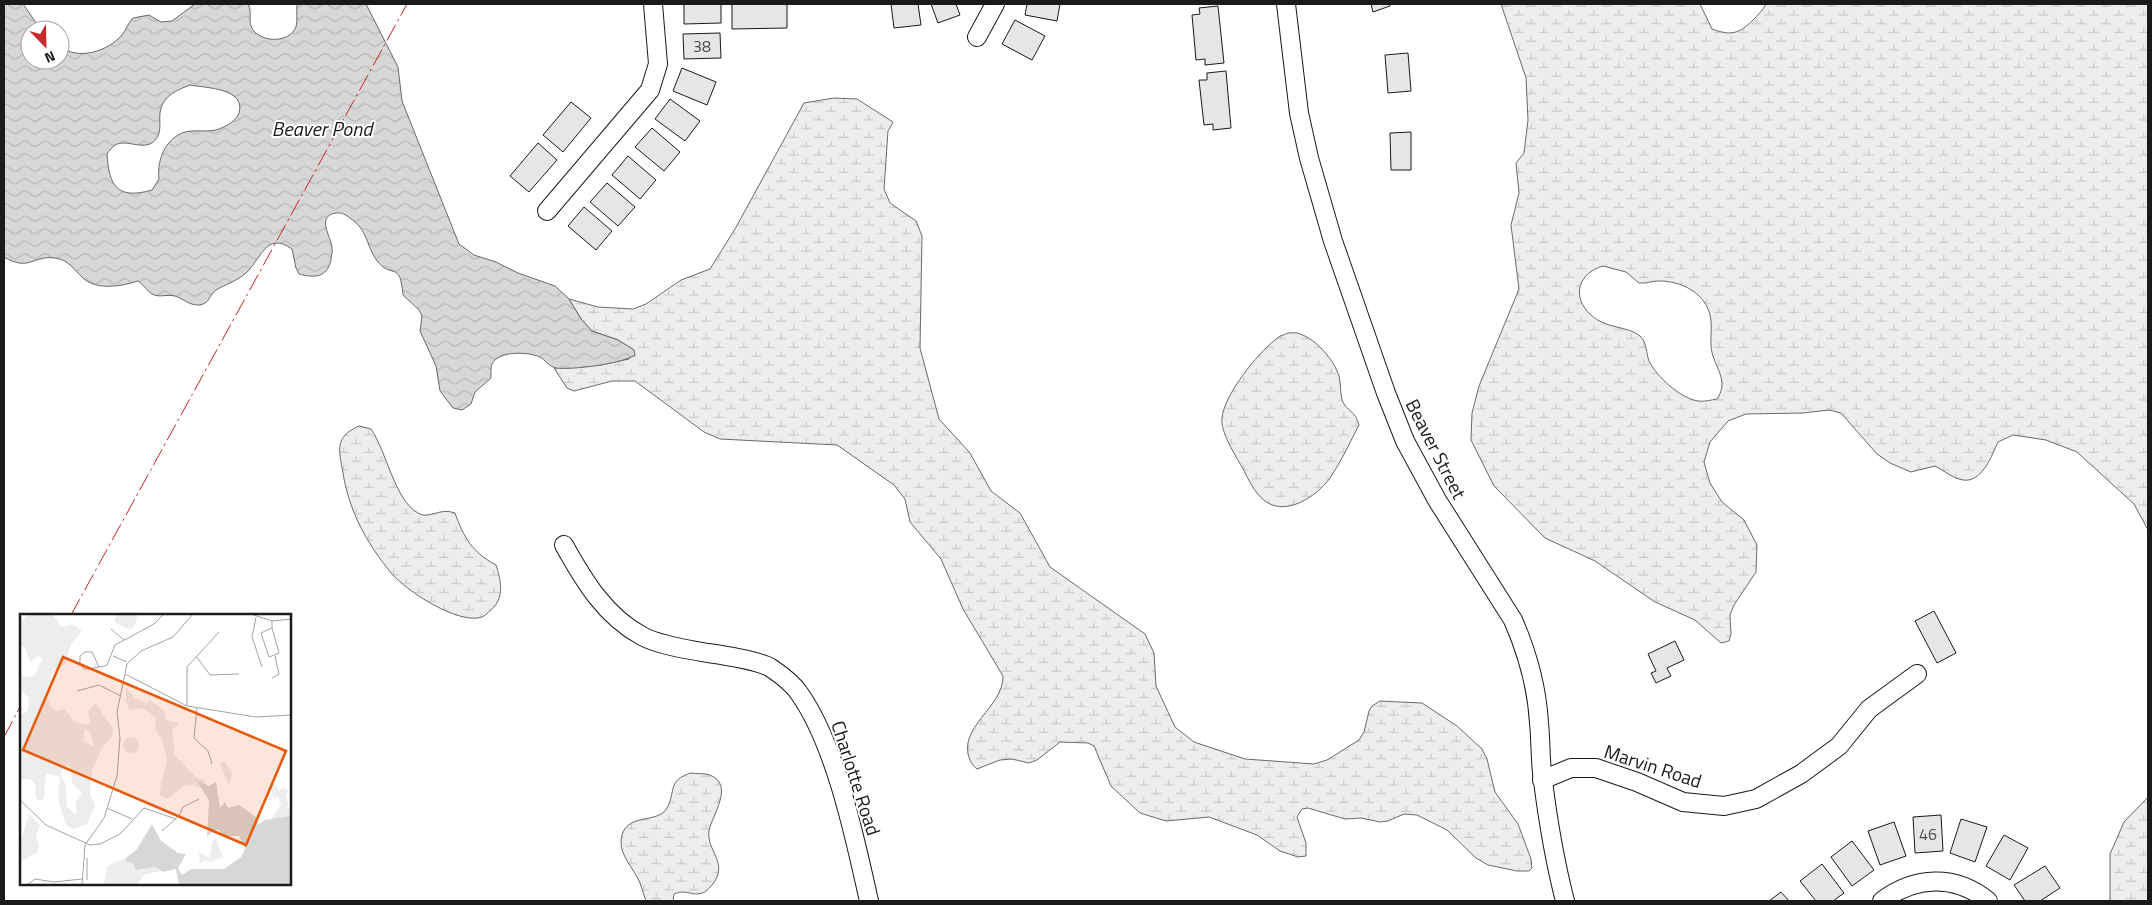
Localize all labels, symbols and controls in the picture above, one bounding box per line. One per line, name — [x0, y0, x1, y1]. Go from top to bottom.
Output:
north arrow — [20, 20, 70, 70]
house number: 38 — [693, 34, 711, 58]
text: N — [42, 46, 59, 69]
water label: Beaver Pond — [272, 113, 374, 144]
street label: Beaver Street — [1399, 394, 1474, 504]
inset map — [20, 614, 291, 885]
street label: Charlotte Road — [824, 717, 889, 839]
street label: Marvin Road — [1601, 736, 1706, 795]
house number: 46 — [1919, 822, 1937, 846]

